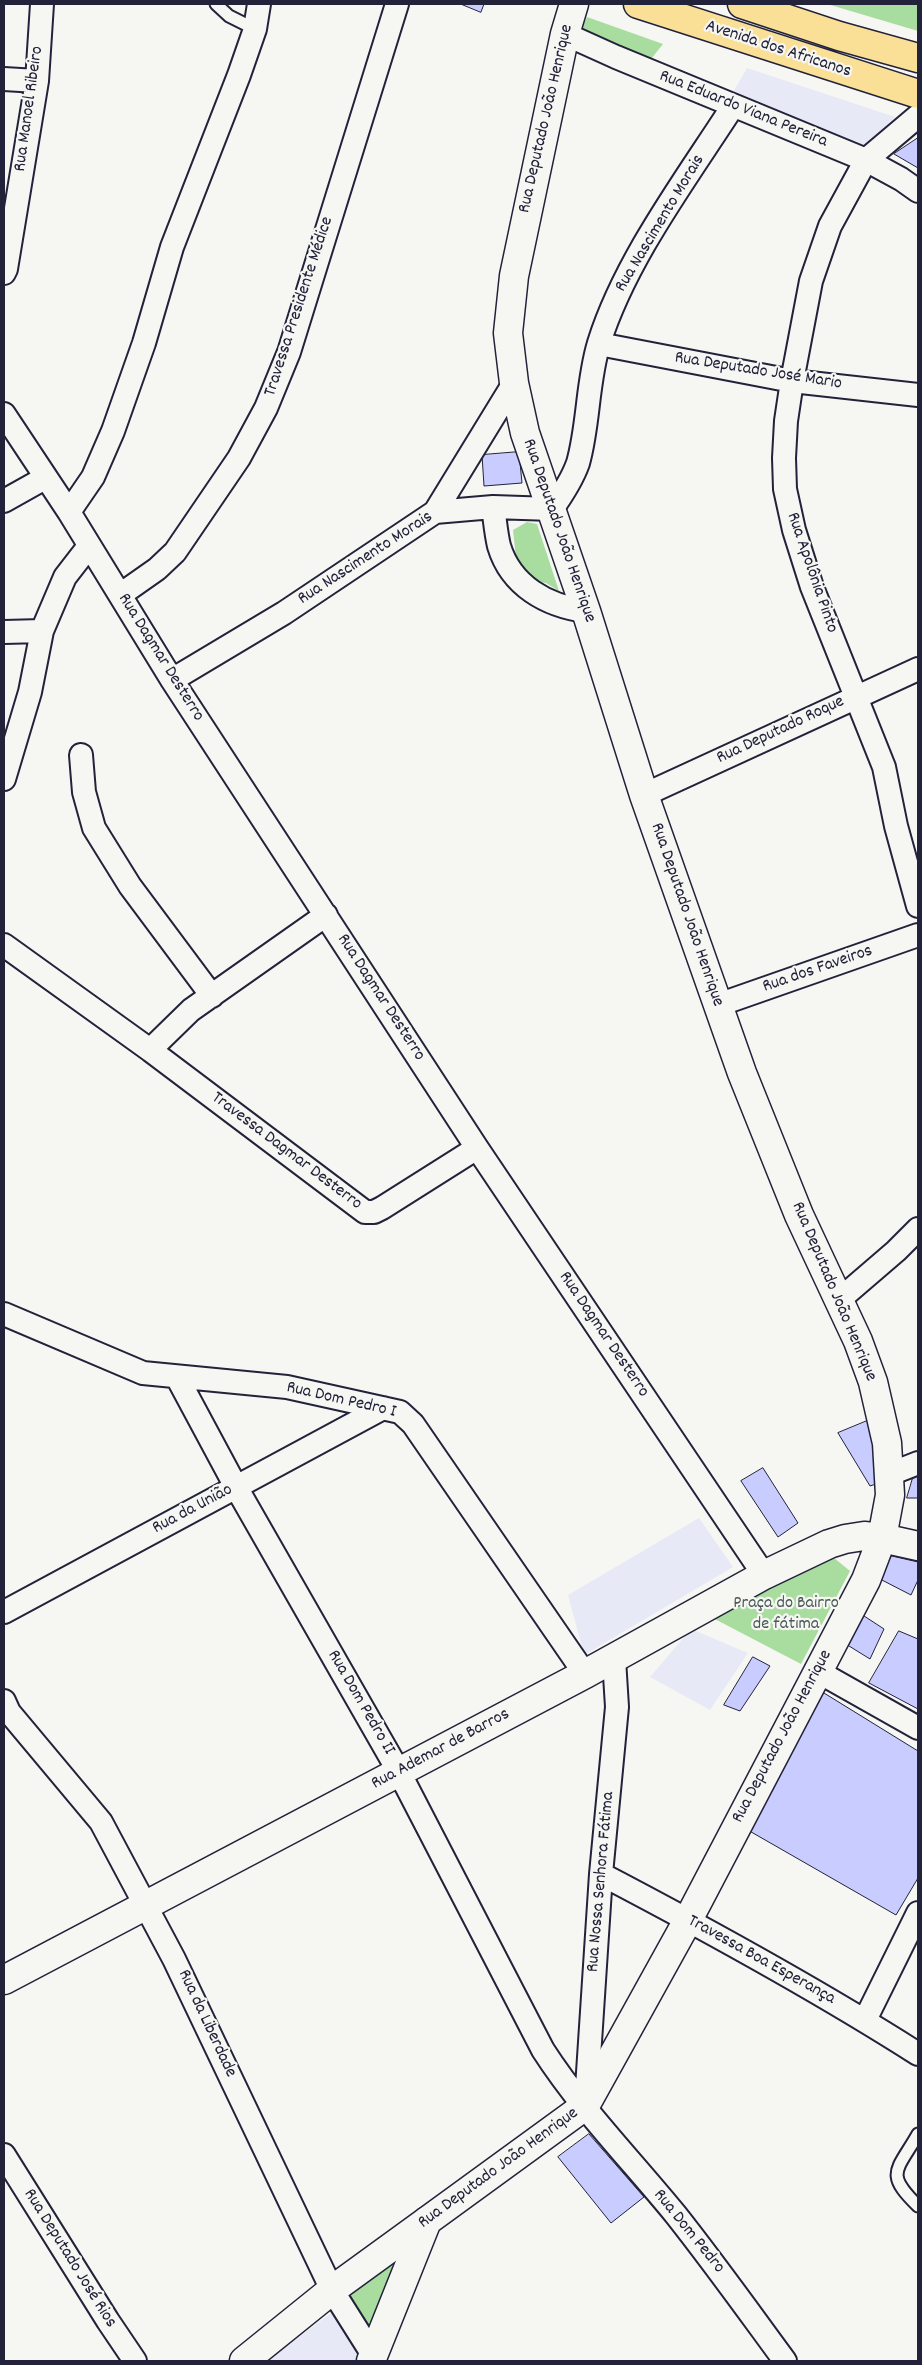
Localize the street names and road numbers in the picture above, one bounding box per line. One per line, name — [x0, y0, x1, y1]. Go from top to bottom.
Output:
street label: Avenida dos Africanos — [703, 16, 853, 84]
street label: Rua Deputado João Henrique — [515, 23, 579, 215]
street label: Rua Manoel Ribeiro — [11, 45, 49, 173]
street label: Rua Eduardo Viana Pereira — [656, 66, 830, 154]
street label: Rua Nascimento Morais — [611, 151, 711, 297]
street label: Travessa Presidente Médice — [261, 214, 339, 400]
street label: Rua Deputado José Mario — [673, 348, 843, 396]
street label: Rua Deputado João Henrique — [516, 436, 600, 626]
street label: Rua Nascimento Morais — [295, 507, 437, 611]
street label: Rua Apolônia Pinto — [780, 510, 842, 636]
street label: Rua Dagmar Desterro — [112, 590, 208, 726]
street label: Rua Deputado Roque — [714, 692, 848, 770]
street label: Rua Deputado João Henrique — [644, 820, 728, 1010]
street label: Rua Dagmar Desterro — [331, 930, 429, 1066]
street label: Rua dos Faveiros — [760, 941, 876, 999]
street label: Travessa Dagmar Desterro — [206, 1088, 366, 1216]
street label: Rua Deputado João Henrique — [785, 1199, 881, 1385]
street label: Rua Dagmar Desterro — [553, 1268, 653, 1402]
street label: Rua Dom Pedro I — [284, 1378, 398, 1424]
street label: Rua da União — [149, 1480, 237, 1540]
street label: Rua Dom Pedro II — [321, 1647, 399, 1759]
street label: Rua Deputado João Henrique — [728, 1647, 838, 1827]
street label: Rua Ademar de Barros — [368, 1704, 514, 1796]
street label: Rua Nossa Senhora Fátima — [583, 1791, 621, 1973]
street label: Travessa Boa Esperança — [683, 1911, 839, 2011]
street label: Rua da Liberdade — [172, 1967, 240, 2081]
street label: Rua Deputado João Henrique — [415, 2104, 583, 2234]
street label: Rua Deputado José Rios — [18, 2186, 120, 2332]
street label: Rua Dom Pedro — [647, 2186, 729, 2278]

